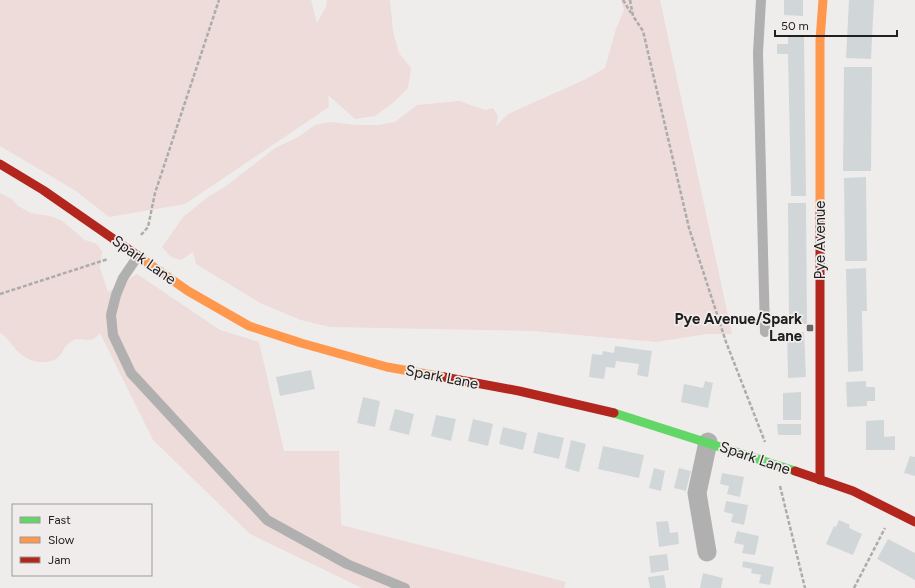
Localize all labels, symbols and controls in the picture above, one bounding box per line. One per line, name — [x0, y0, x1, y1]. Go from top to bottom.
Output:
scale bar — [775, 12, 897, 38]
text: 50 m — [781, 19, 809, 33]
street label: Pye Avenue — [811, 200, 829, 280]
street label: Spark Lane — [109, 231, 179, 289]
place label: Pye Avenue/Spark Lane — [674, 310, 803, 345]
marker: Pye Avenue/Spark Lane — [805, 323, 815, 333]
street label: Spark Lane — [404, 361, 480, 393]
street label: Spark Lane — [717, 437, 793, 479]
legend — [12, 504, 152, 576]
text: Fast — [48, 513, 71, 527]
text: Slow — [48, 533, 75, 547]
text: Jam — [48, 553, 71, 567]

